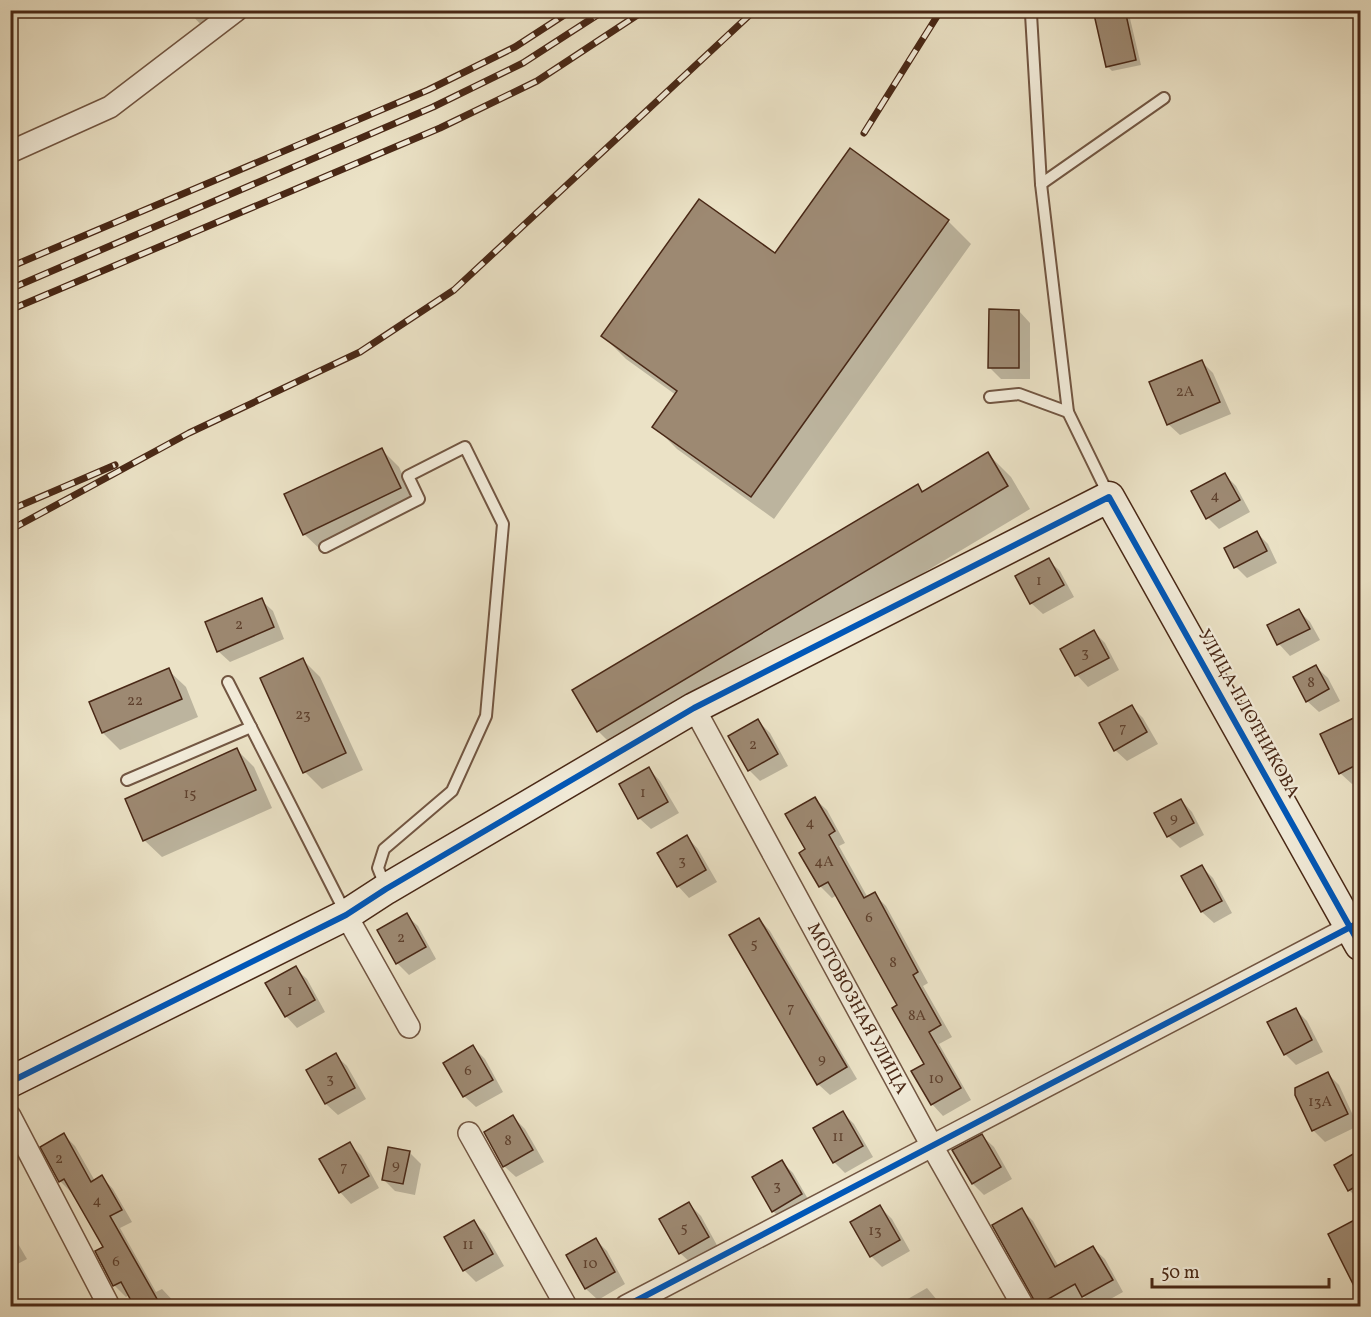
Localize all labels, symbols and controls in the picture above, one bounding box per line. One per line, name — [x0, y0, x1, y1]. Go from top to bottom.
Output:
house number: 2А — [1176, 382, 1195, 403]
house number: 4 — [1211, 486, 1220, 507]
house number: 1 — [1036, 571, 1042, 592]
house number: 2 — [235, 615, 243, 636]
street label: УЛИЦА ПЛОТНИКОВА — [1191, 625, 1305, 803]
house number: 3 — [1081, 643, 1089, 664]
house number: 8 — [1307, 673, 1315, 694]
house number: 22 — [127, 691, 143, 712]
house number: 23 — [295, 705, 311, 726]
house number: 7 — [1119, 718, 1127, 739]
house number: 2 — [749, 735, 757, 756]
house number: 1 — [640, 783, 646, 804]
house number: 15 — [183, 784, 197, 805]
house number: 9 — [1170, 808, 1178, 829]
house number: 4 — [806, 813, 815, 834]
house number: 3 — [678, 851, 686, 872]
house number: 4А — [814, 852, 834, 873]
house number: 6 — [865, 908, 873, 929]
street label: МОТОВОЗНАЯ УЛИЦА — [801, 918, 914, 1099]
house number: 2 — [397, 928, 405, 949]
house number: 5 — [750, 934, 758, 955]
house number: 8 — [889, 953, 897, 974]
house number: 1 — [287, 981, 293, 1002]
house number: 7 — [787, 998, 795, 1019]
house number: 8А — [908, 1006, 927, 1027]
house number: 9 — [818, 1049, 826, 1070]
house number: 6 — [464, 1061, 472, 1082]
house number: 3 — [326, 1069, 334, 1090]
house number: 10 — [929, 1069, 943, 1090]
house number: 13А — [1308, 1092, 1332, 1113]
house number: 11 — [832, 1127, 844, 1148]
house number: 8 — [504, 1131, 512, 1152]
house number: 2 — [55, 1149, 63, 1170]
house number: 9 — [392, 1155, 400, 1176]
house number: 7 — [340, 1157, 348, 1178]
house number: 3 — [773, 1176, 781, 1197]
house number: 4 — [93, 1191, 102, 1212]
house number: 5 — [680, 1218, 688, 1239]
house number: 13 — [868, 1221, 882, 1242]
house number: 11 — [462, 1235, 474, 1256]
scale bar — [1152, 1251, 1329, 1289]
house number: 6 — [112, 1252, 120, 1273]
house number: 10 — [583, 1254, 597, 1275]
text: 50 m — [1161, 1261, 1200, 1286]

